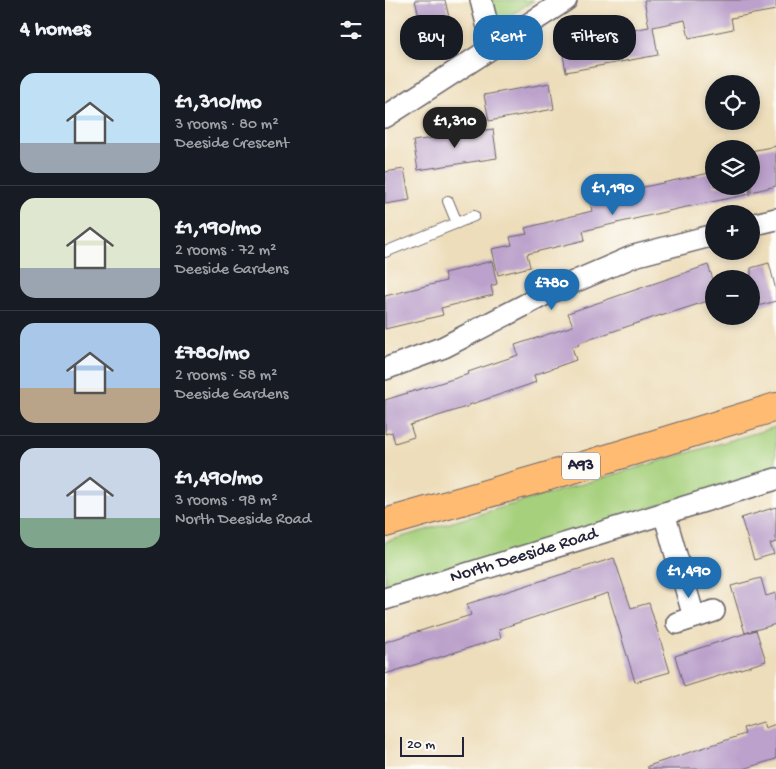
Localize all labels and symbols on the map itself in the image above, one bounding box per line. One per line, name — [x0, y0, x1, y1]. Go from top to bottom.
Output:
pin: £1,310 — [414, 106, 496, 149]
pin: £1,190 — [572, 174, 654, 216]
pin: £780 — [522, 268, 582, 311]
road number: A93 — [562, 452, 600, 480]
street label: North Deeside Road — [448, 523, 602, 588]
pin: £1,490 — [648, 556, 730, 599]
scale bar — [400, 734, 464, 757]

